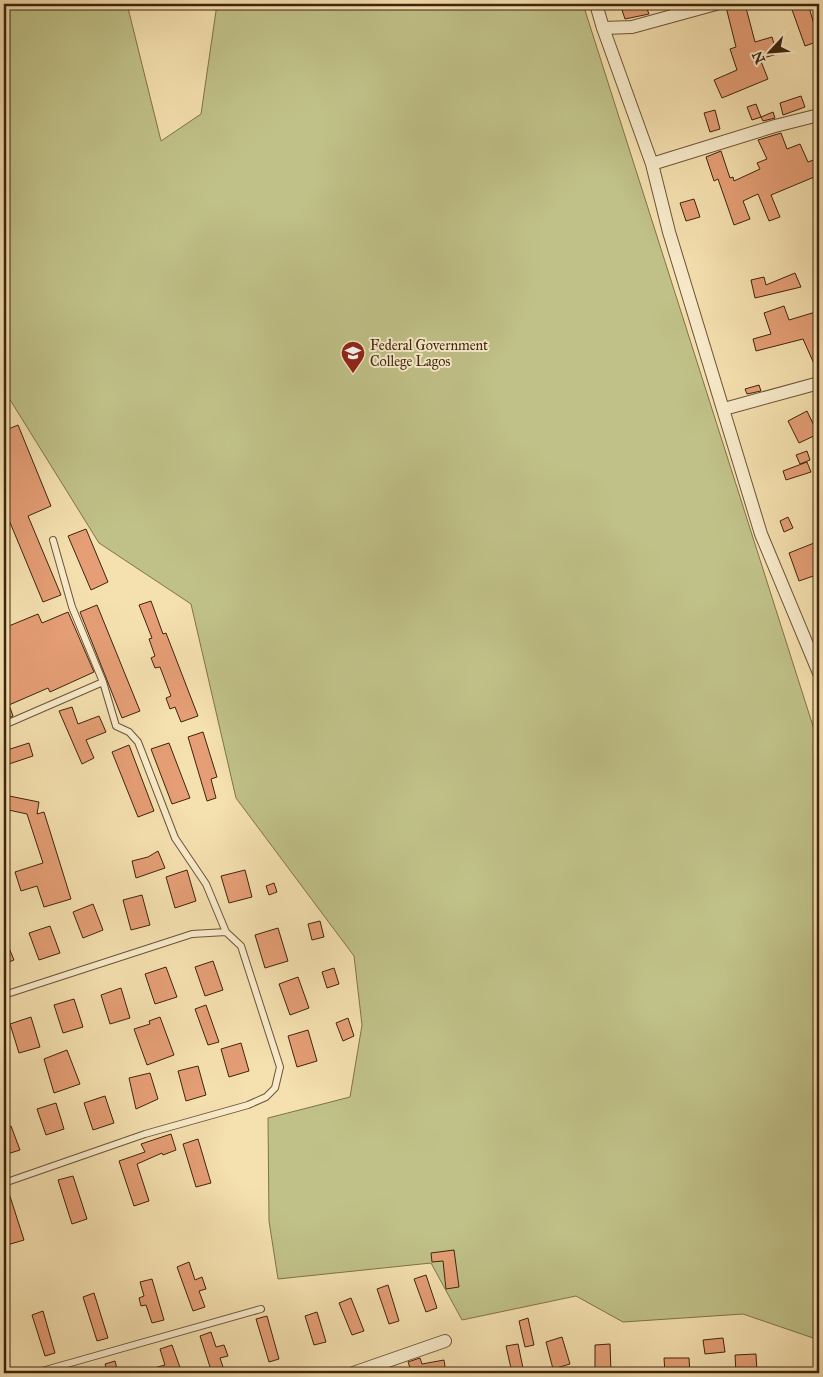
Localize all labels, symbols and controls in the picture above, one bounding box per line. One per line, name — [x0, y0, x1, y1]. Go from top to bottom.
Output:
north arrow — [746, 28, 796, 78]
text: N — [748, 48, 769, 67]
place label: Federal Government College Lagos — [370, 337, 488, 370]
school or university icon: Federal Government College Lagos — [340, 340, 366, 374]

